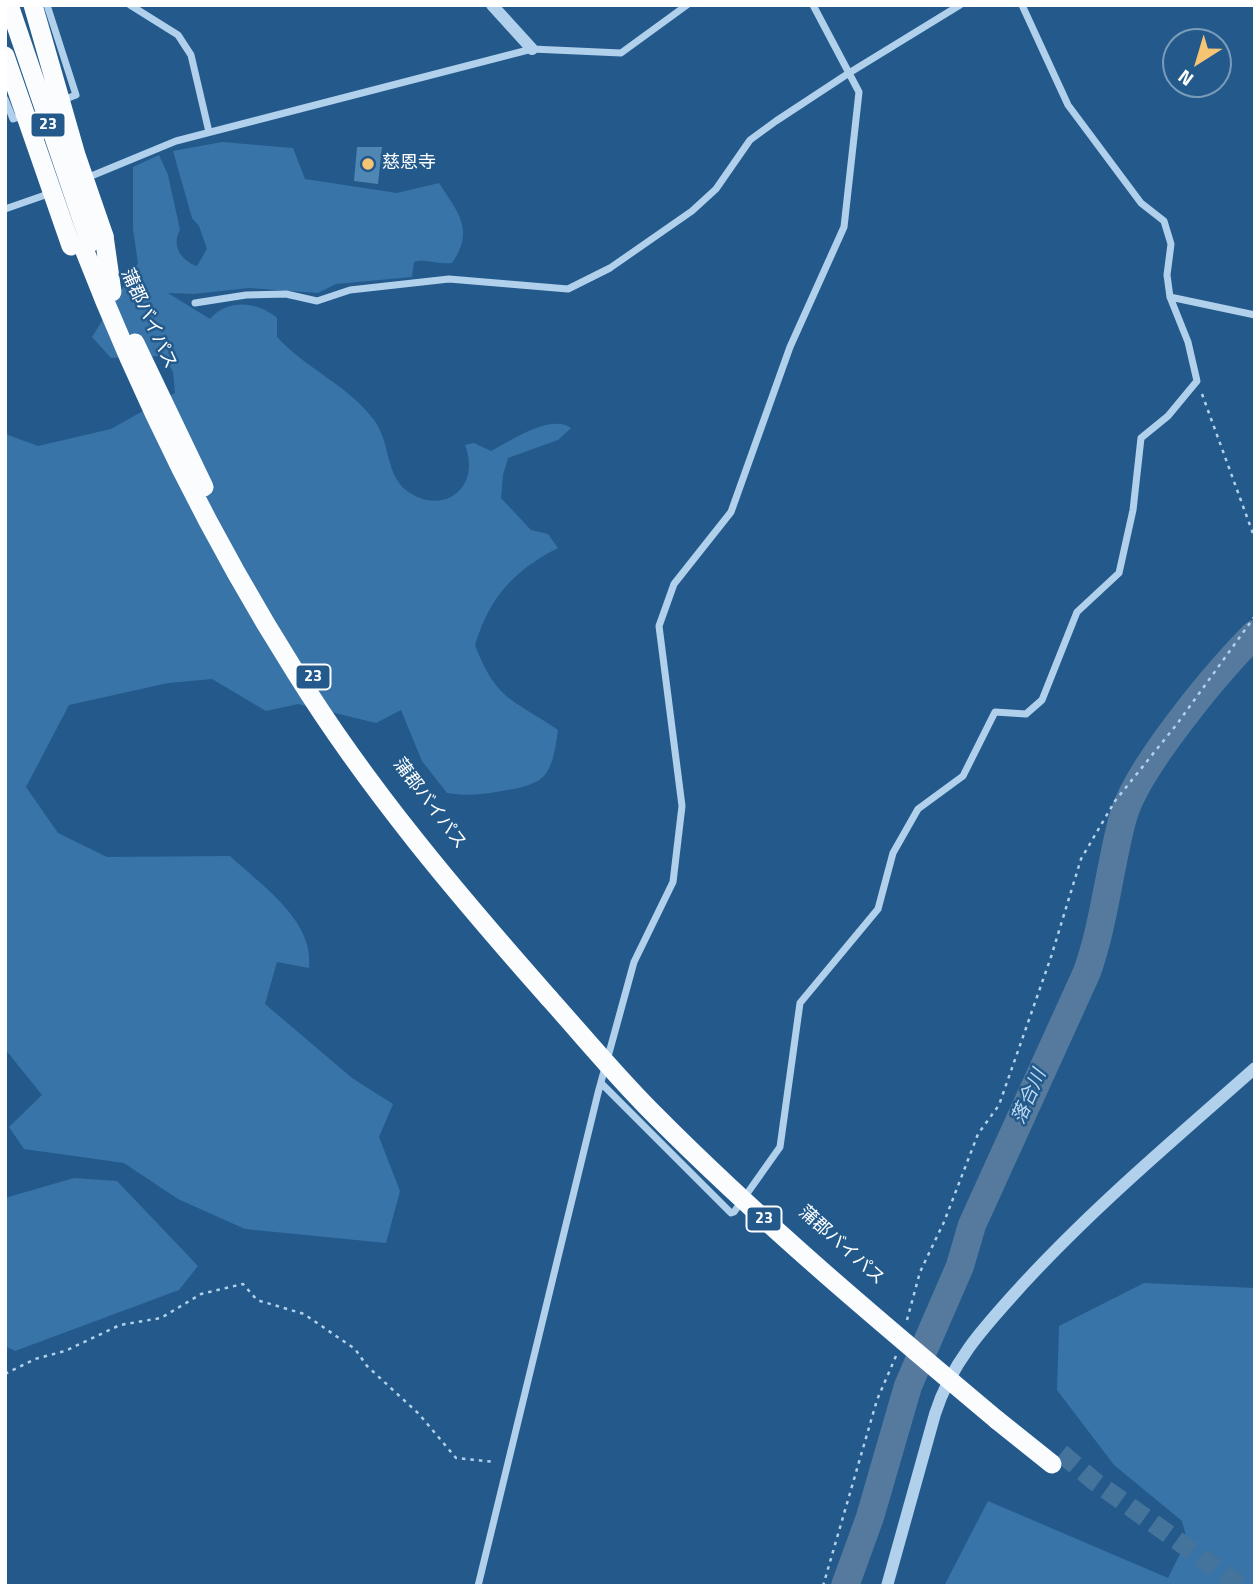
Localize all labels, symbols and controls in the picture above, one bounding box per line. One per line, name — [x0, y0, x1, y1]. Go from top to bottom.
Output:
north arrow — [1162, 28, 1232, 98]
text: N — [1171, 63, 1199, 94]
road number: 23 — [30, 113, 66, 138]
place label: 慈恩寺 — [382, 153, 436, 175]
marker: 慈恩寺 — [360, 156, 376, 172]
street label: 蒲郡バイパス — [115, 265, 181, 373]
road number: 23 — [296, 664, 330, 690]
street label: 蒲郡バイパス — [388, 754, 470, 854]
water label: 落合川 — [1008, 1066, 1052, 1128]
street label: 蒲郡バイパス — [794, 1202, 888, 1290]
road number: 23 — [746, 1206, 782, 1232]

